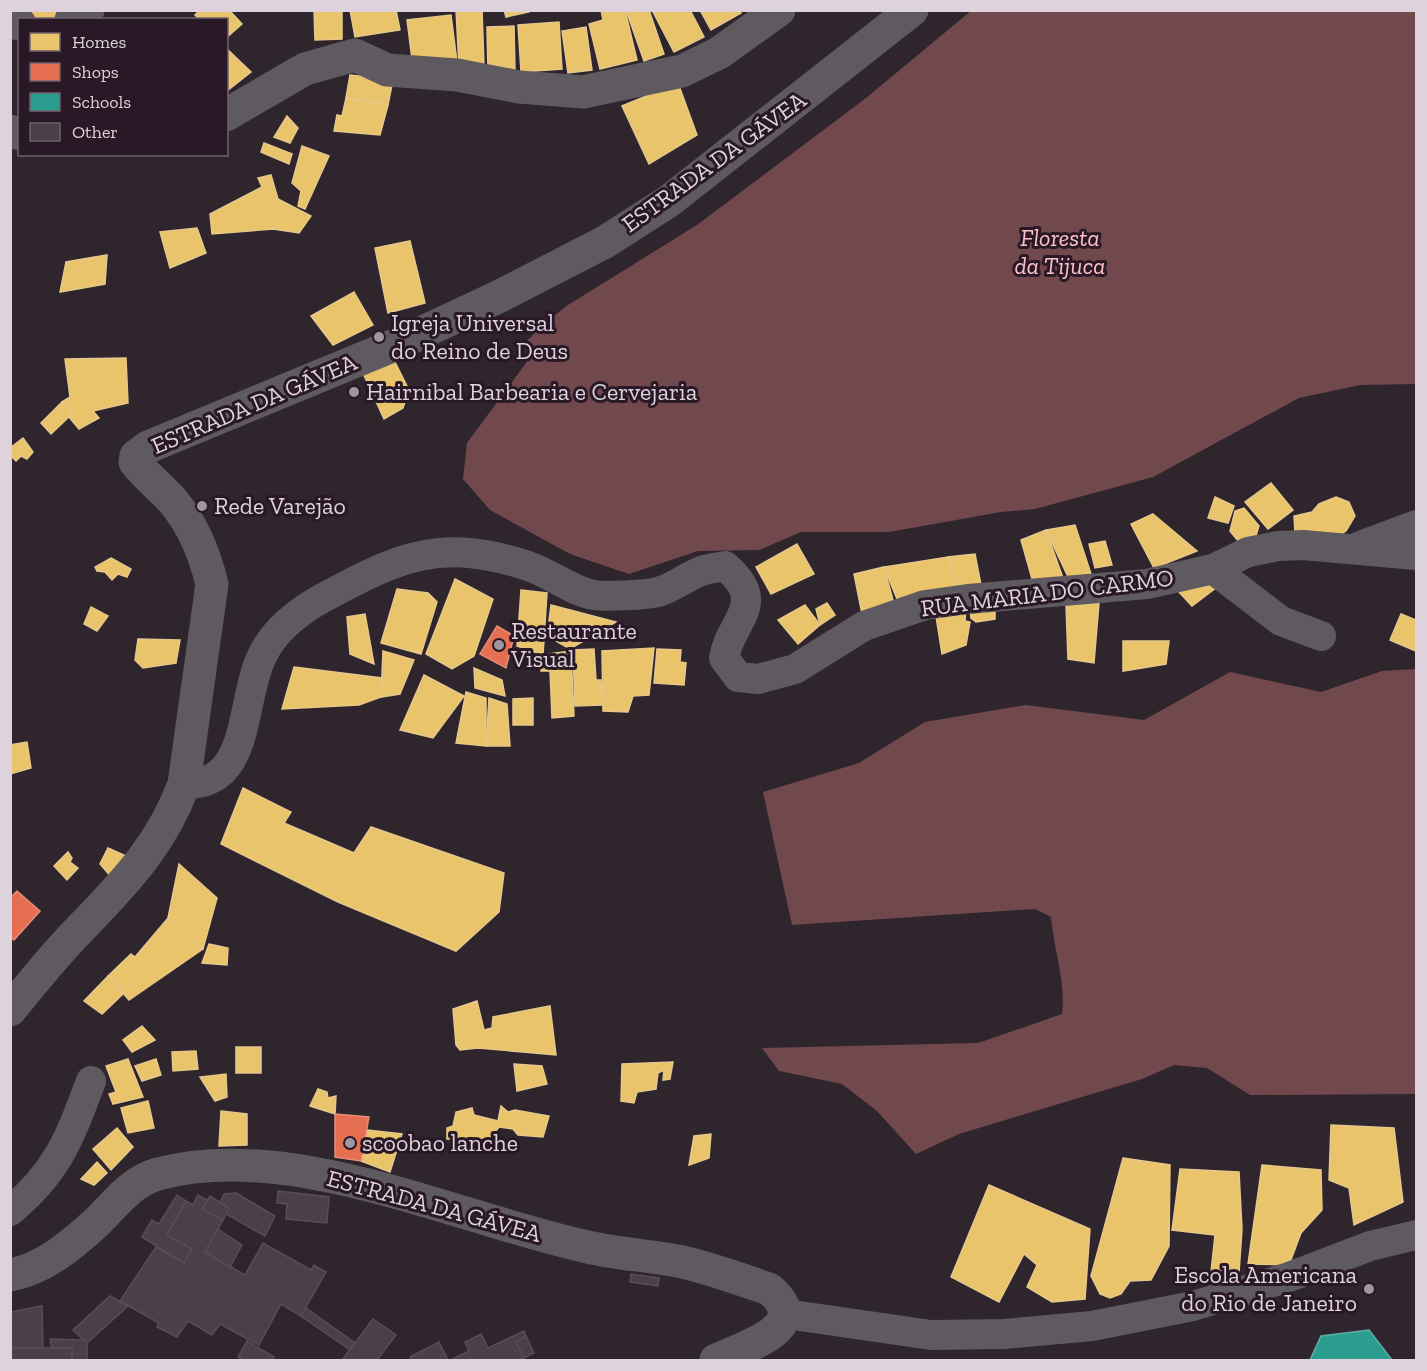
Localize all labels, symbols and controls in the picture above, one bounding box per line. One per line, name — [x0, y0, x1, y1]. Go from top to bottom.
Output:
legend — [18, 18, 228, 156]
text: Homes — [72, 31, 126, 53]
text: Shops — [72, 61, 119, 83]
street label: ESTRADA DA GÁVEA — [616, 85, 812, 238]
text: Schools — [72, 91, 131, 113]
text: Other — [72, 121, 118, 143]
park label: Floresta da Tijuca — [1015, 223, 1105, 280]
place label: Igreja Universal do Reino de Deus — [391, 308, 568, 365]
marker: Igreja Universal do Reino de Deus — [372, 330, 386, 344]
street label: ESTRADA DA GÁVEA — [147, 347, 361, 460]
place label: Hairnibal Barbearia e Cervejaria — [366, 377, 698, 406]
marker: Hairnibal Barbearia e Cervejaria — [347, 385, 361, 399]
place label: Rede Varejão — [214, 491, 346, 520]
marker: Rede Varejão — [195, 499, 209, 513]
street label: RUA MARIA DO CARMO — [919, 563, 1175, 622]
place label: Restaurante Visual — [510, 616, 637, 673]
marker: Restaurante Visual — [492, 638, 506, 652]
place label: scoobao lanche — [362, 1128, 518, 1157]
marker: scoobao lanche — [343, 1136, 357, 1150]
street label: ESTRADA DA GÁVEA — [324, 1163, 545, 1248]
place label: Escola Americana do Rio de Janeiro — [1174, 1260, 1357, 1317]
marker: Escola Americana do Rio de Janeiro — [1362, 1282, 1376, 1296]

